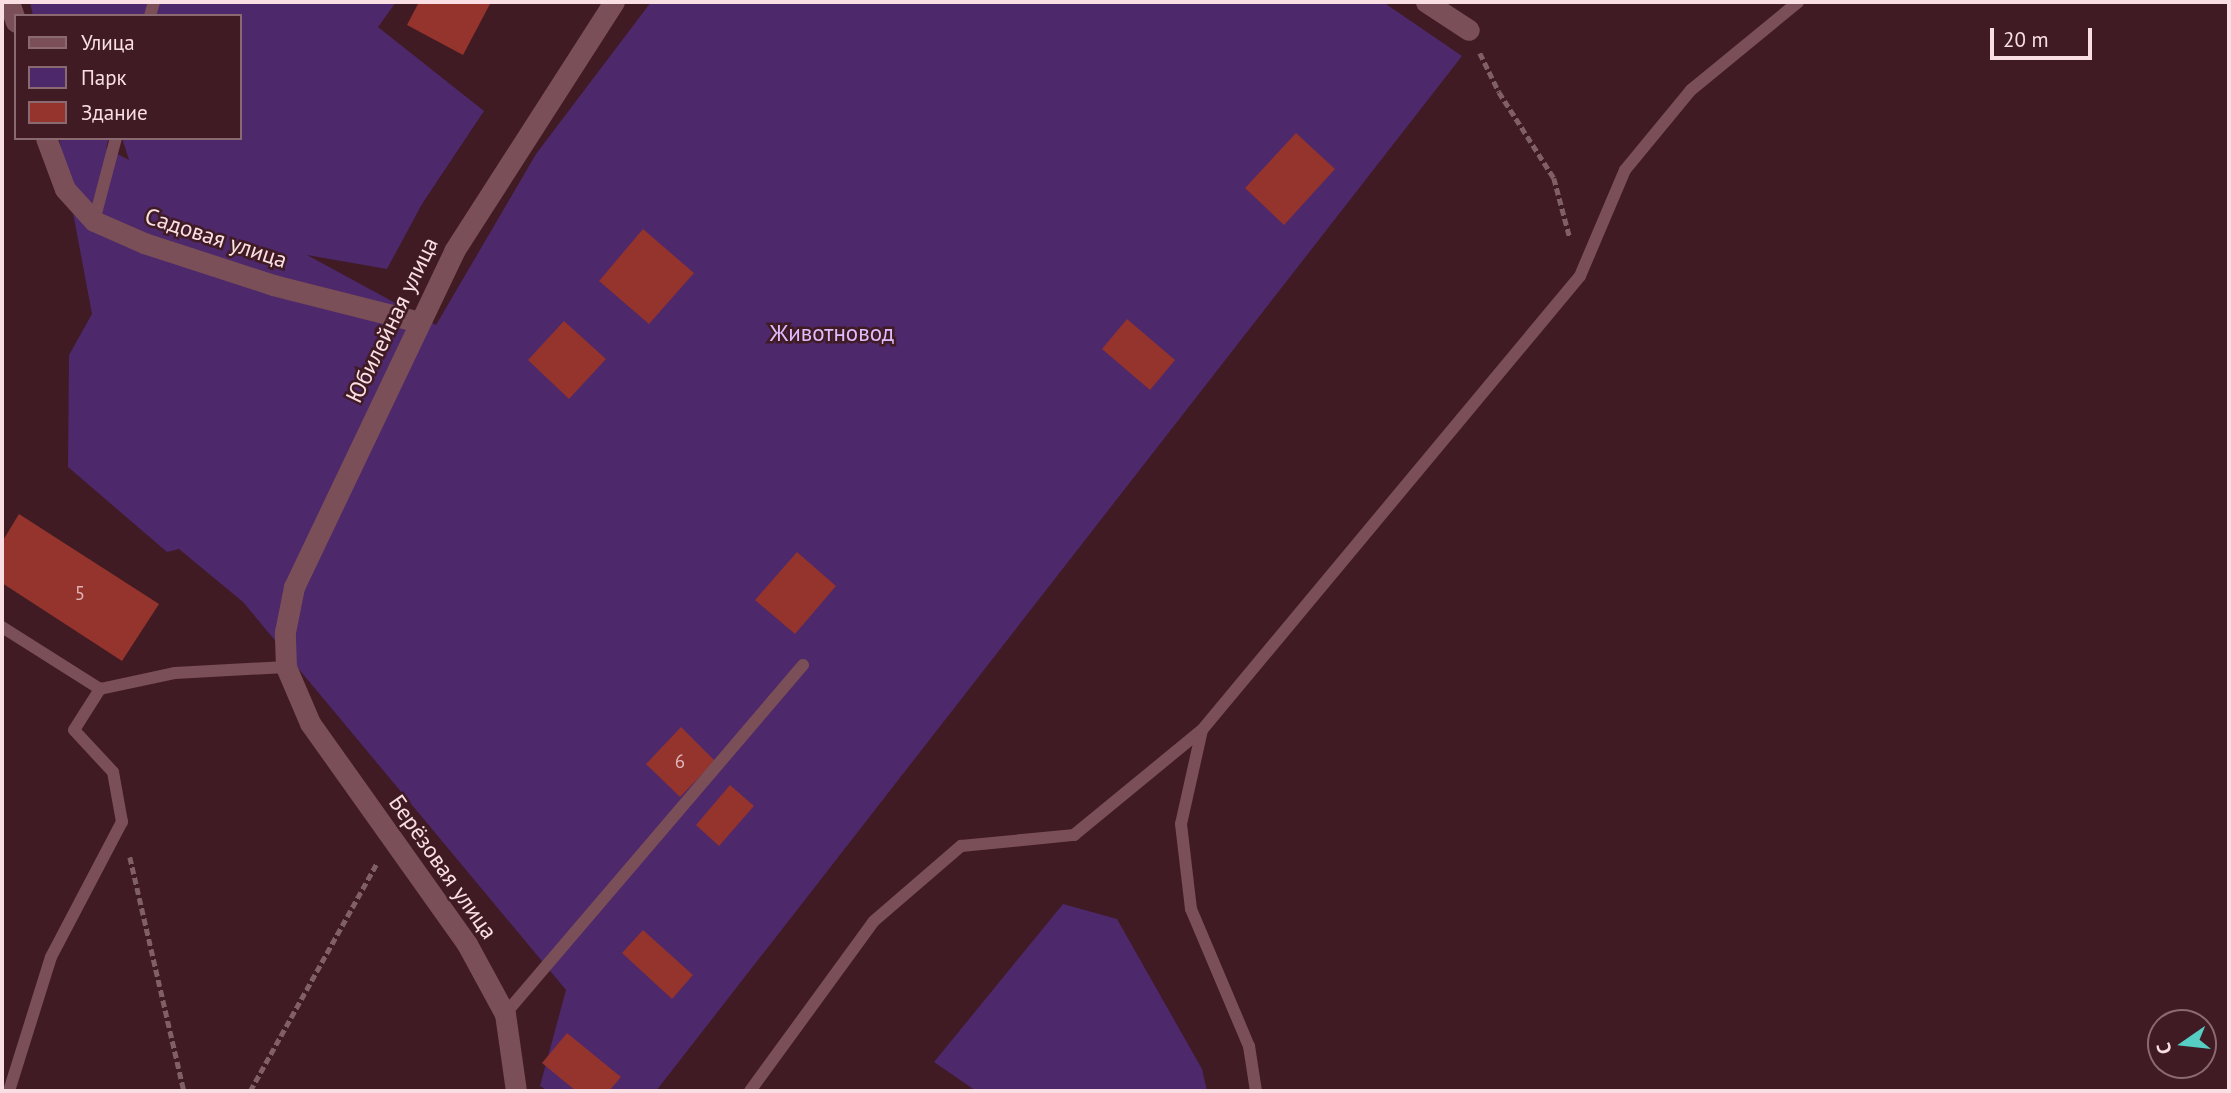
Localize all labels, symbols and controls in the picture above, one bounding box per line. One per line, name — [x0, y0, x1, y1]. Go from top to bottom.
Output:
legend — [14, 14, 242, 140]
scale bar — [1993, 14, 2094, 58]
text: 20 m — [2003, 26, 2049, 53]
text: Улица — [81, 29, 135, 56]
text: Парк — [81, 64, 127, 91]
text: Здание — [81, 99, 148, 126]
street label: Садовая улица — [141, 202, 291, 274]
street label: Юбилейная улица — [340, 233, 444, 407]
park label: Животновод — [770, 319, 894, 347]
house number: 5 — [75, 583, 85, 605]
house number: 6 — [675, 751, 685, 773]
street label: Берёзовая улица — [383, 790, 503, 944]
north arrow — [2147, 1009, 2217, 1079]
text: С — [2151, 1041, 2176, 1057]

